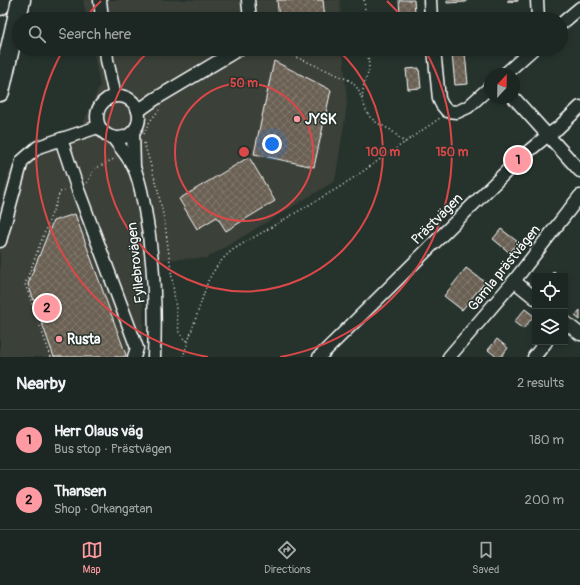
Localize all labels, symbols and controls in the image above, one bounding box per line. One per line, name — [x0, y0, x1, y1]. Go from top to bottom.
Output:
search box — [12, 12, 568, 56]
icon: search — [26, 23, 48, 45]
text: Search here — [58, 25, 131, 44]
north arrow — [484, 68, 520, 104]
text: 50 m — [230, 76, 258, 91]
place label: JYSK — [305, 111, 337, 128]
marker: JYSK — [292, 114, 302, 124]
your location — [262, 134, 282, 154]
centre of rings — [237, 145, 251, 159]
text: 100 m — [366, 145, 401, 160]
text: 150 m — [436, 145, 469, 160]
pin: 1 — [505, 145, 531, 175]
street label: Prästvägen — [408, 190, 466, 248]
street label: Fyllebrovägen — [123, 221, 149, 304]
street label: Gamla prästvägen — [464, 221, 544, 314]
map controls — [532, 273, 568, 345]
button: locate — [532, 273, 568, 309]
pin: 2 — [34, 293, 60, 323]
button: layers — [532, 309, 568, 345]
place label: Rusta — [67, 331, 101, 348]
marker: Rusta — [54, 334, 64, 344]
text: Nearby — [16, 373, 65, 394]
text: 2 results — [517, 375, 564, 391]
text: Herr Olaus väg — [54, 422, 143, 441]
text: 1 — [26, 432, 32, 448]
text: 180 m — [529, 432, 564, 448]
text: Bus stop · Prästvägen — [54, 441, 172, 457]
text: Thansen — [54, 482, 106, 501]
text: 2 — [25, 492, 33, 508]
text: 200 m — [525, 492, 564, 508]
text: Shop · Orkangatan — [54, 501, 153, 517]
tab: Map — [81, 539, 103, 576]
tab: Directions — [264, 539, 311, 576]
tab: Saved — [472, 539, 499, 576]

